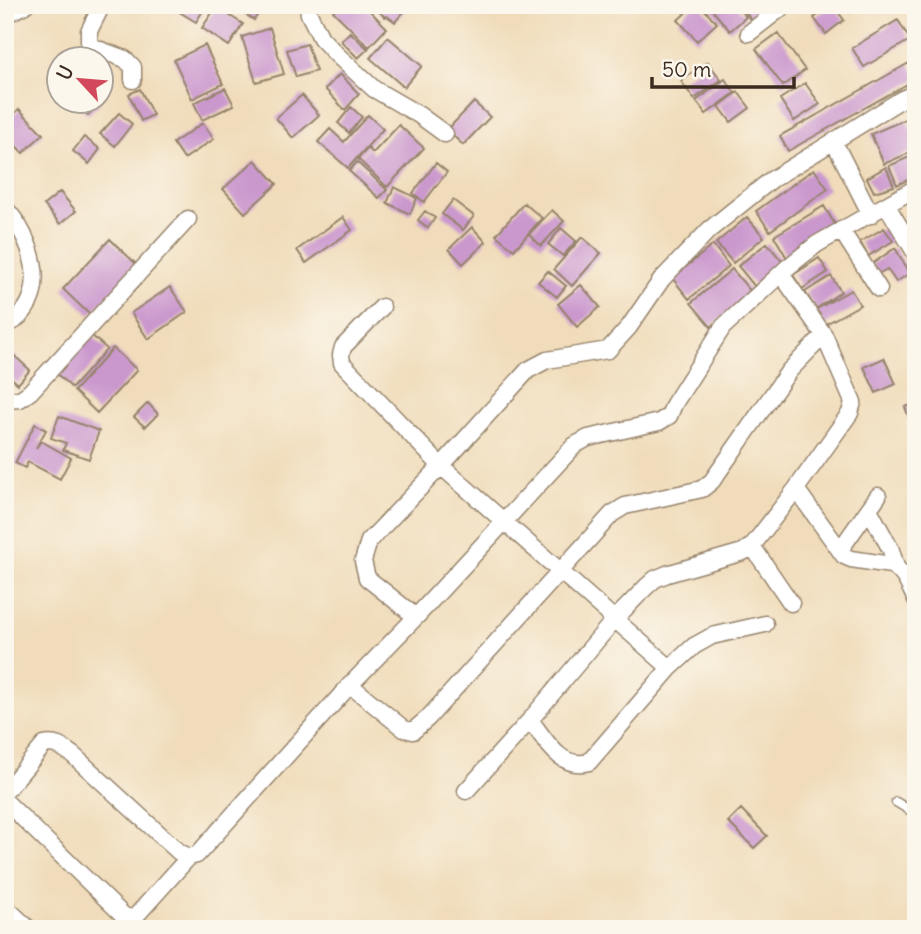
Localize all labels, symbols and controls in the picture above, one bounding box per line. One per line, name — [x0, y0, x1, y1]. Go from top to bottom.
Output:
north arrow — [46, 46, 116, 116]
scale bar — [652, 46, 793, 90]
text: 50 m — [662, 56, 711, 83]
text: U — [51, 61, 78, 84]

